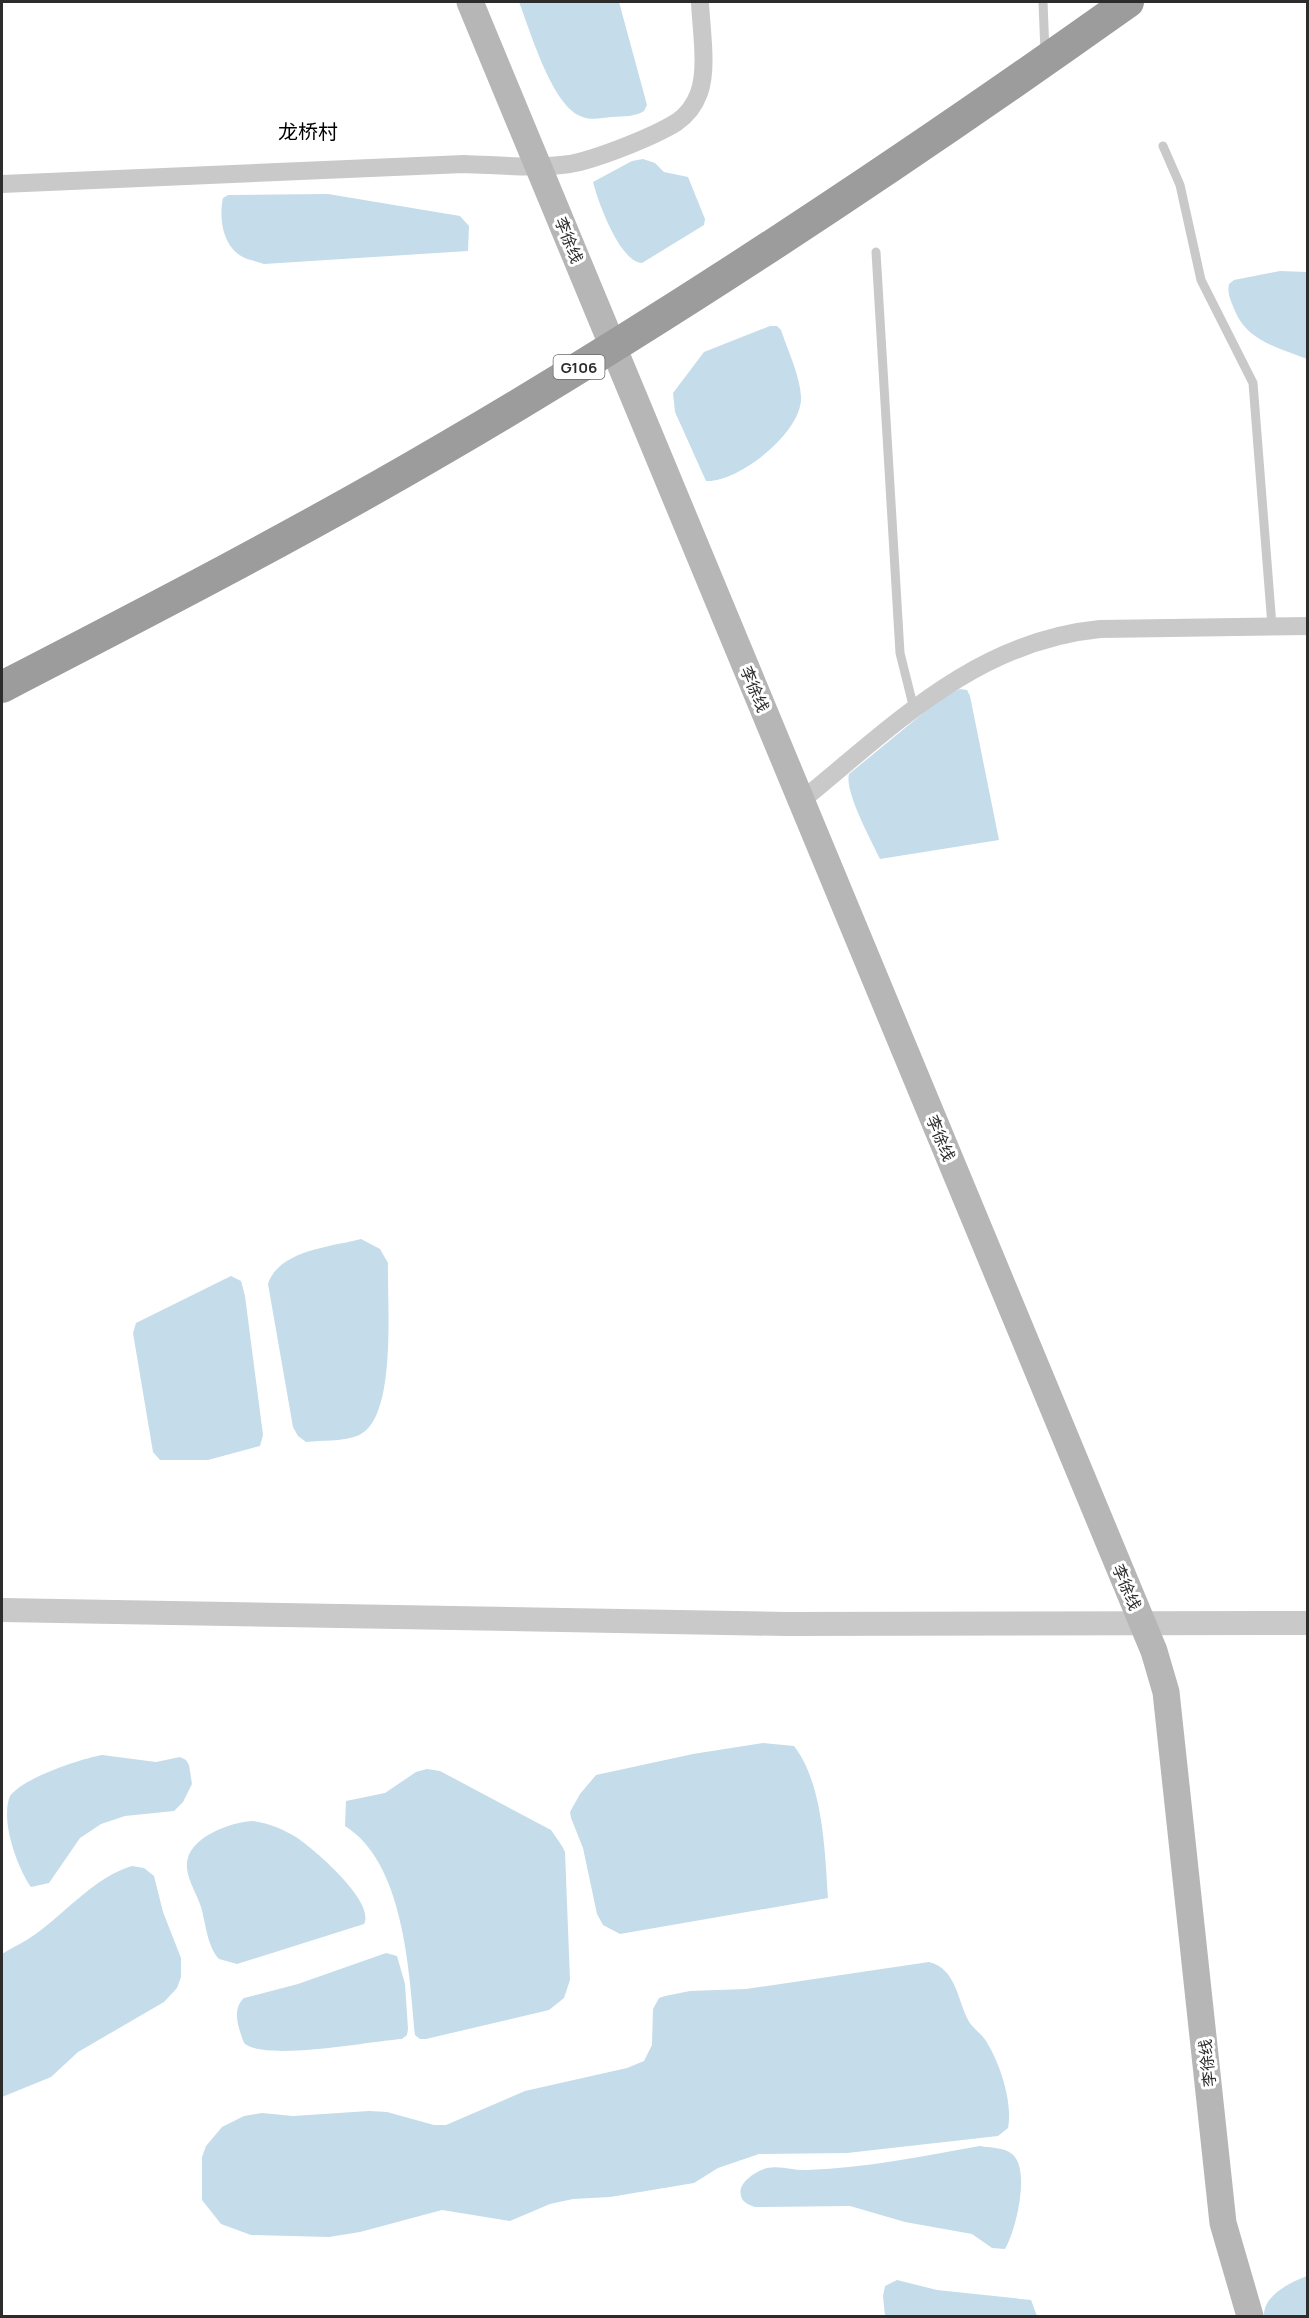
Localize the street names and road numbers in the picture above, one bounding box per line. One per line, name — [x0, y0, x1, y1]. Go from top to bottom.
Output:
street label: 李徐线 — [550, 214, 588, 266]
road number: G106 — [554, 355, 604, 379]
street label: 李徐线 — [735, 663, 775, 715]
street label: 李徐线 — [921, 1112, 961, 1164]
street label: 李徐线 — [1107, 1561, 1147, 1613]
street label: 李徐线 — [1194, 2038, 1220, 2088]

